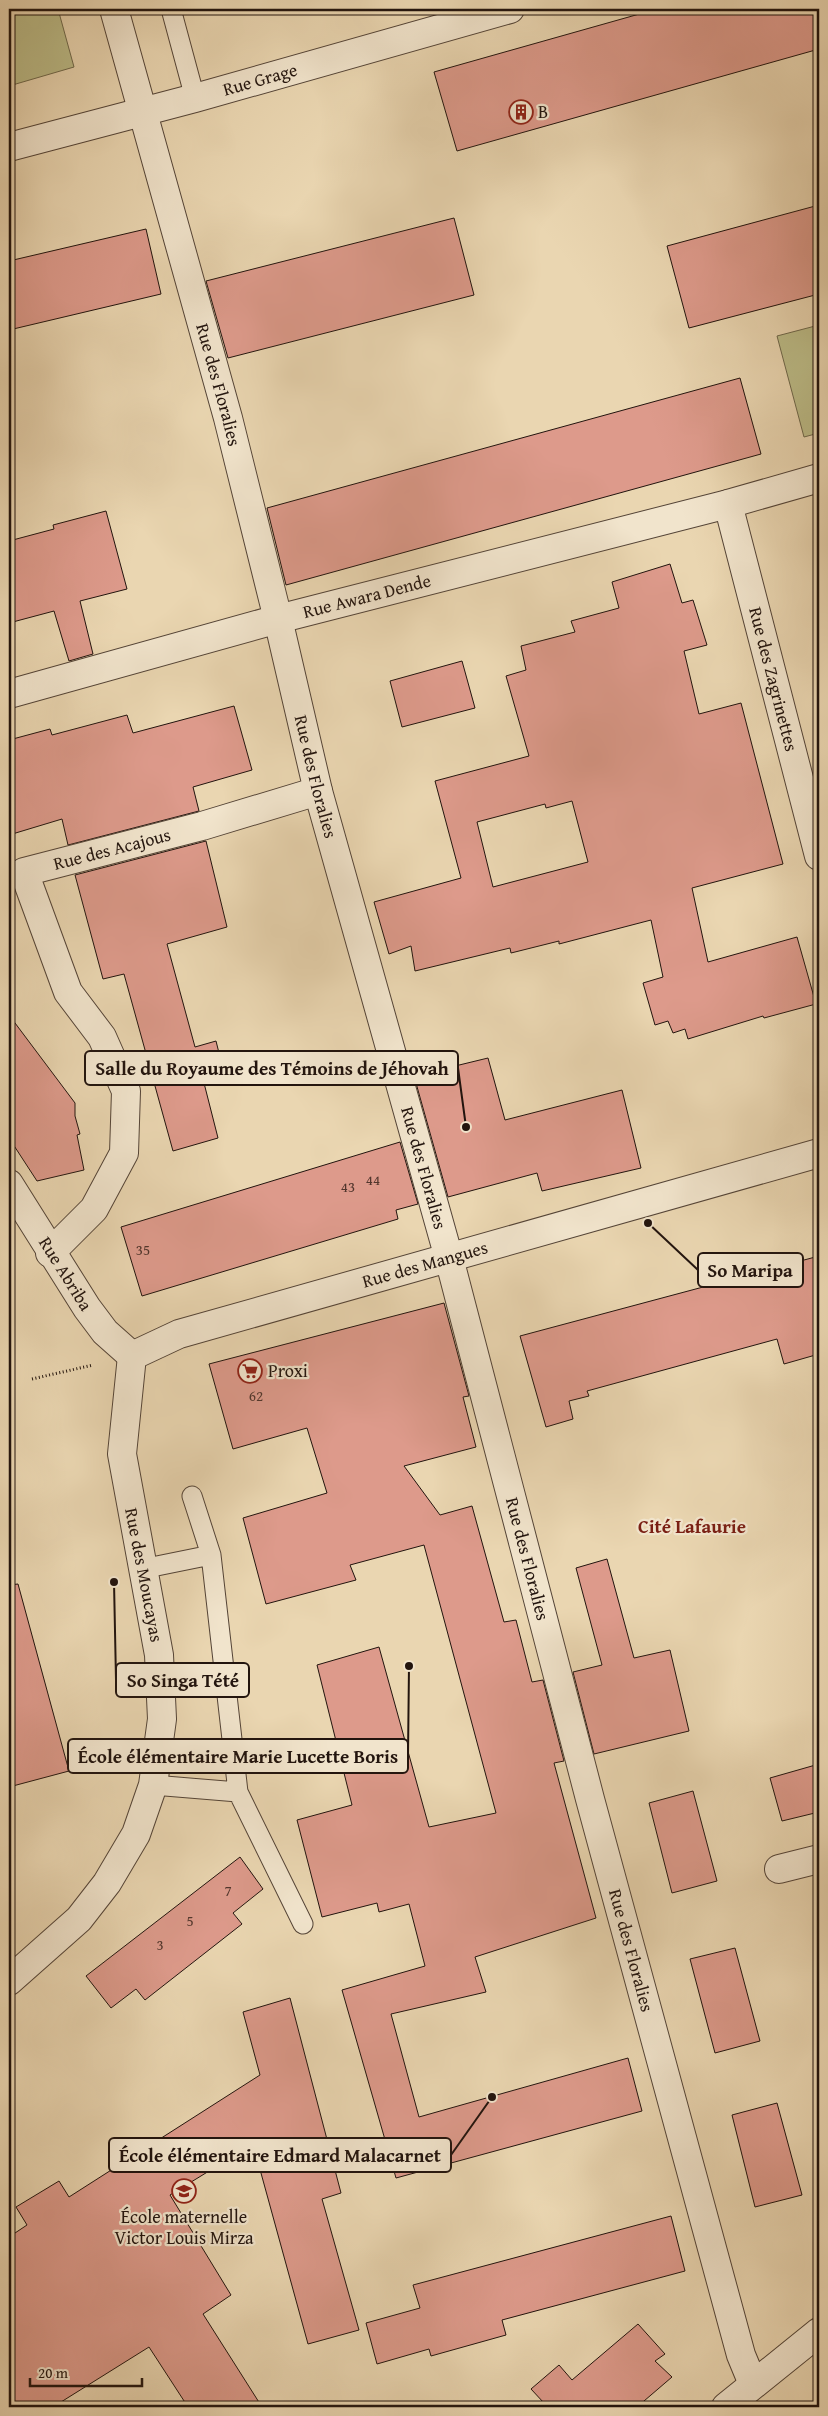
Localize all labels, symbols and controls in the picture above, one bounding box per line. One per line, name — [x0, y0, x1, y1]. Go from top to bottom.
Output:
street label: Rue Grage — [220, 56, 300, 102]
place label: B — [538, 98, 548, 125]
building icon: B — [508, 99, 534, 125]
street label: Rue des Floralies — [189, 320, 248, 449]
street label: Rue Awara Dende — [300, 566, 434, 625]
street label: Rue des Zagrinettes — [742, 604, 805, 754]
street label: Rue des Floralies — [288, 712, 345, 841]
street label: Rue des Acajous — [50, 821, 173, 877]
callout: Salle du Royaume des Témoins de Jéhovah — [85, 1051, 458, 1085]
text: Salle du Royaume des Témoins de Jéhovah — [95, 1054, 449, 1082]
street label: Rue des Floralies — [394, 1103, 454, 1232]
house number: 44 — [366, 1169, 380, 1190]
house number: 43 — [341, 1176, 355, 1197]
street label: Rue Abriba — [32, 1231, 100, 1316]
street label: Rue des Mangues — [359, 1233, 491, 1295]
house number: 35 — [136, 1239, 150, 1260]
callout: So Maripa — [698, 1253, 803, 1287]
text: So Maripa — [707, 1256, 793, 1284]
place label: Proxi — [268, 1357, 308, 1384]
supermarket icon: Proxi — [237, 1358, 263, 1384]
house number: 62 — [249, 1385, 263, 1406]
street label: Rue des Floralies — [499, 1494, 557, 1623]
street label: Rue des Moucayas — [118, 1505, 171, 1644]
district label: Cité Lafaurie — [638, 1512, 746, 1540]
callout: So Singa Tété — [116, 1663, 249, 1697]
text: So Singa Tété — [127, 1666, 239, 1694]
callout: École élémentaire Marie Lucette Boris — [68, 1739, 408, 1773]
text: École élémentaire Marie Lucette Boris — [78, 1742, 398, 1770]
house number: 7 — [224, 1880, 232, 1901]
street label: Rue des Floralies — [602, 1886, 661, 2015]
house number: 5 — [186, 1910, 194, 1931]
house number: 3 — [156, 1934, 164, 1955]
callout: École élémentaire Edmard Malacarnet — [109, 2138, 451, 2172]
text: École élémentaire Edmard Malacarnet — [119, 2141, 442, 2169]
school or university icon: École maternelle Victor Louis Mirza — [171, 2178, 197, 2204]
place label: École maternelle Victor Louis Mirza — [114, 2203, 254, 2251]
scale bar — [30, 2356, 142, 2388]
text: 20 m — [38, 2362, 69, 2383]

